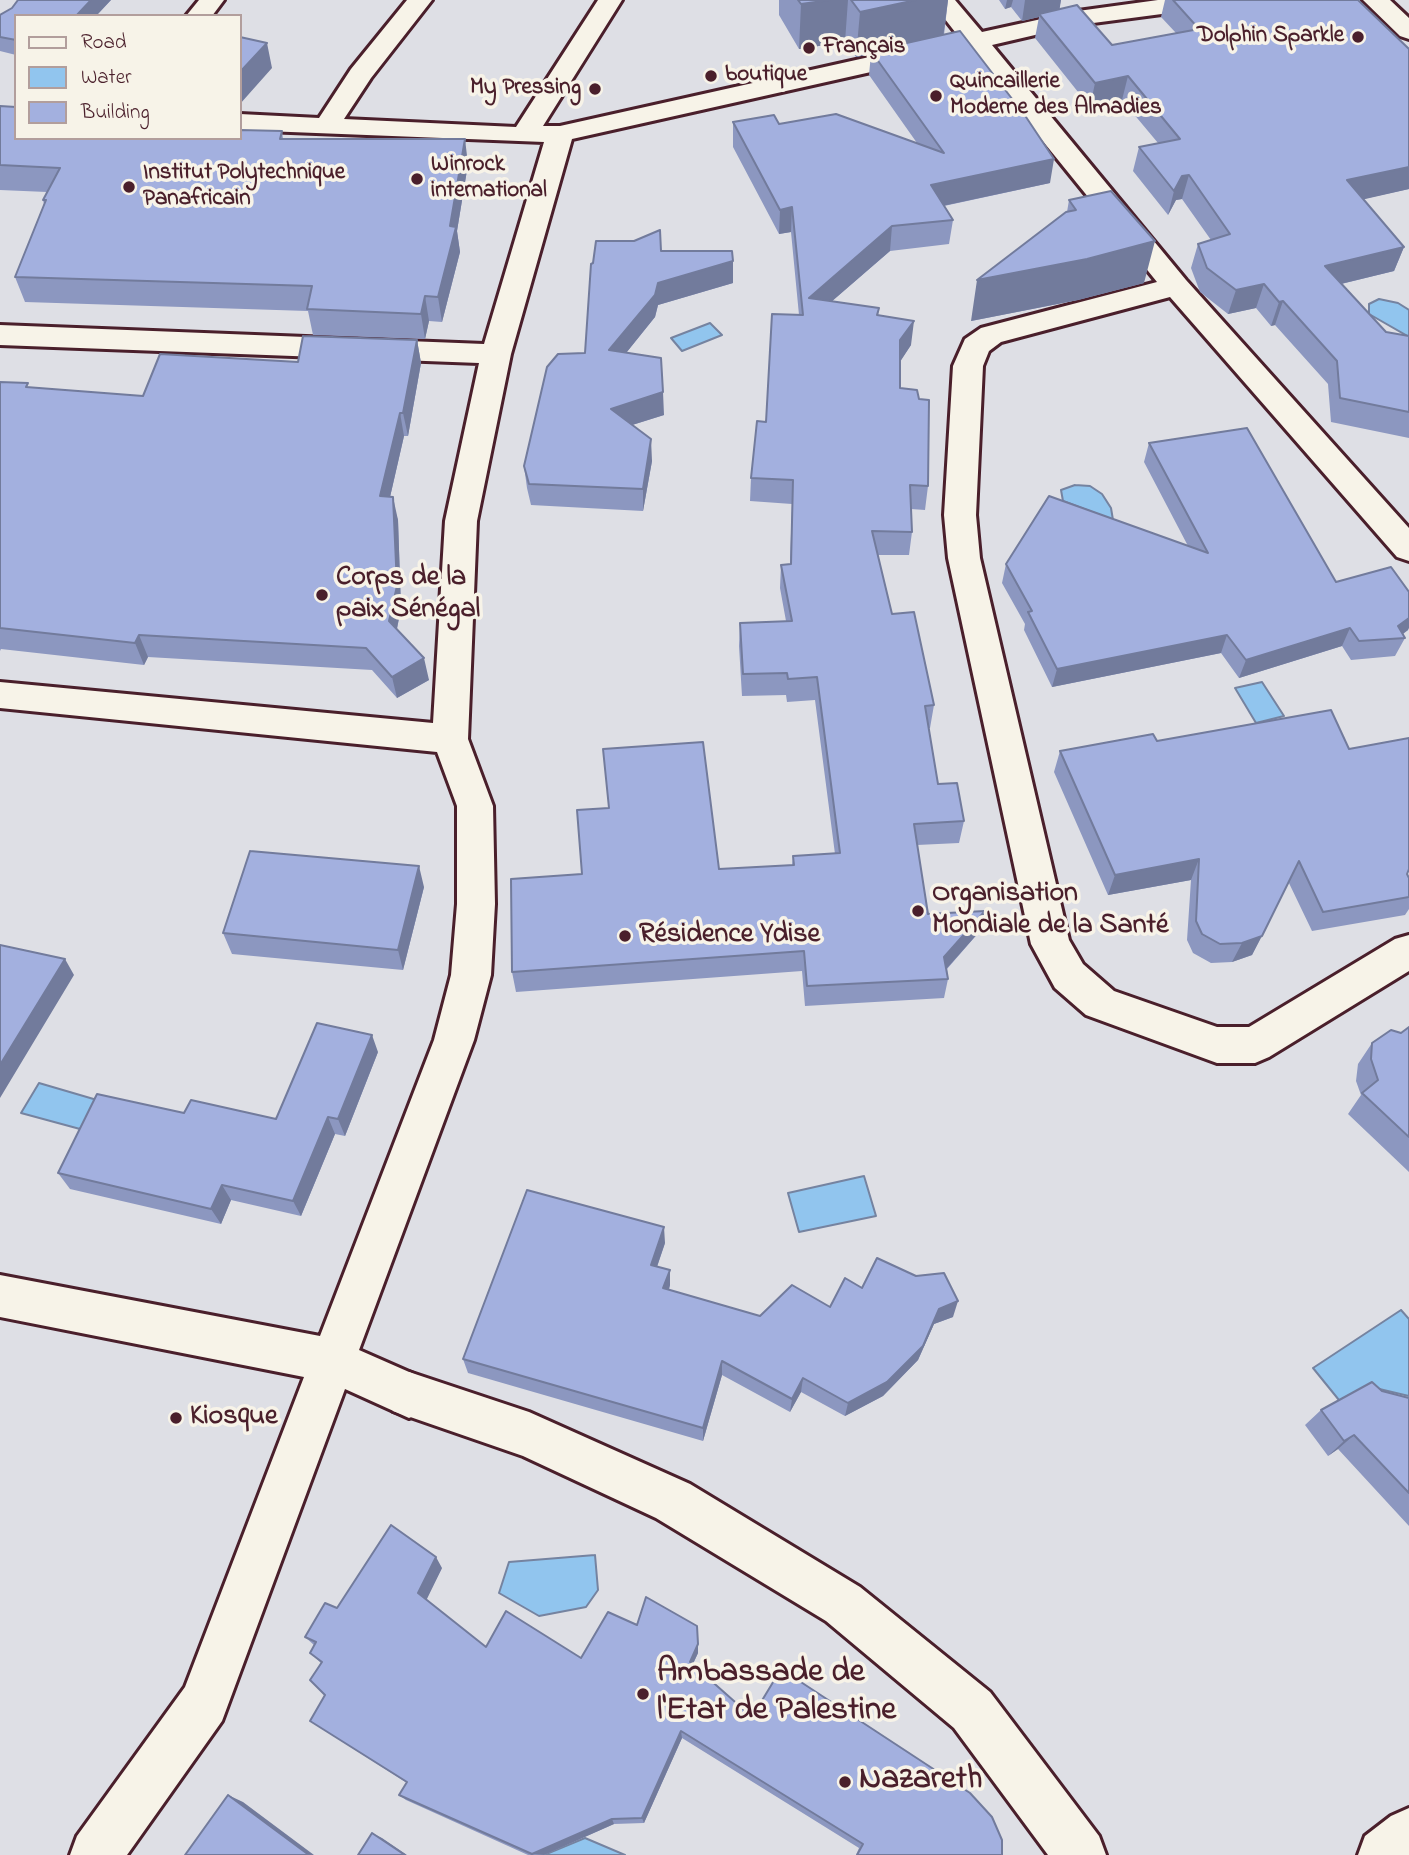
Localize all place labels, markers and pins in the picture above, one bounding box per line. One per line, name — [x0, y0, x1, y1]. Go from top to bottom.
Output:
place label: Dolphin Sparkle — [1197, 23, 1344, 51]
marker: Dolphin Sparkle — [1350, 29, 1366, 45]
place label: Français — [823, 34, 905, 62]
marker: Français — [801, 40, 817, 56]
place label: boutique — [725, 62, 807, 90]
marker: boutique — [703, 68, 719, 84]
place label: Quincaillerie Moderne des Almadies — [950, 69, 1162, 123]
place label: My Pressing — [470, 75, 581, 103]
marker: My Pressing — [587, 81, 603, 97]
marker: Quincaillerie Moderne des Almadies — [928, 88, 944, 104]
place label: Winrock international — [431, 152, 547, 206]
place label: Institut Polytechnique Panafricain — [143, 160, 345, 214]
marker: Winrock international — [409, 171, 425, 187]
marker: Institut Polytechnique Panafricain — [121, 179, 137, 195]
place label: Corps de la paix Sénégal — [336, 562, 480, 628]
marker: Corps de la paix Sénégal — [314, 587, 330, 603]
place label: Organisation Mondiale de la Santé — [932, 878, 1168, 944]
marker: Organisation Mondiale de la Santé — [910, 903, 926, 919]
place label: Résidence Ydise — [639, 919, 820, 953]
marker: Résidence Ydise — [617, 928, 633, 944]
place label: Kiosque — [190, 1401, 278, 1435]
marker: Kiosque — [168, 1410, 184, 1426]
place label: Ambassade de l'Etat de Palestine — [657, 1655, 896, 1733]
marker: Ambassade de l'Etat de Palestine — [635, 1686, 651, 1702]
place label: Nazareth — [859, 1762, 983, 1802]
marker: Nazareth — [837, 1774, 853, 1790]

